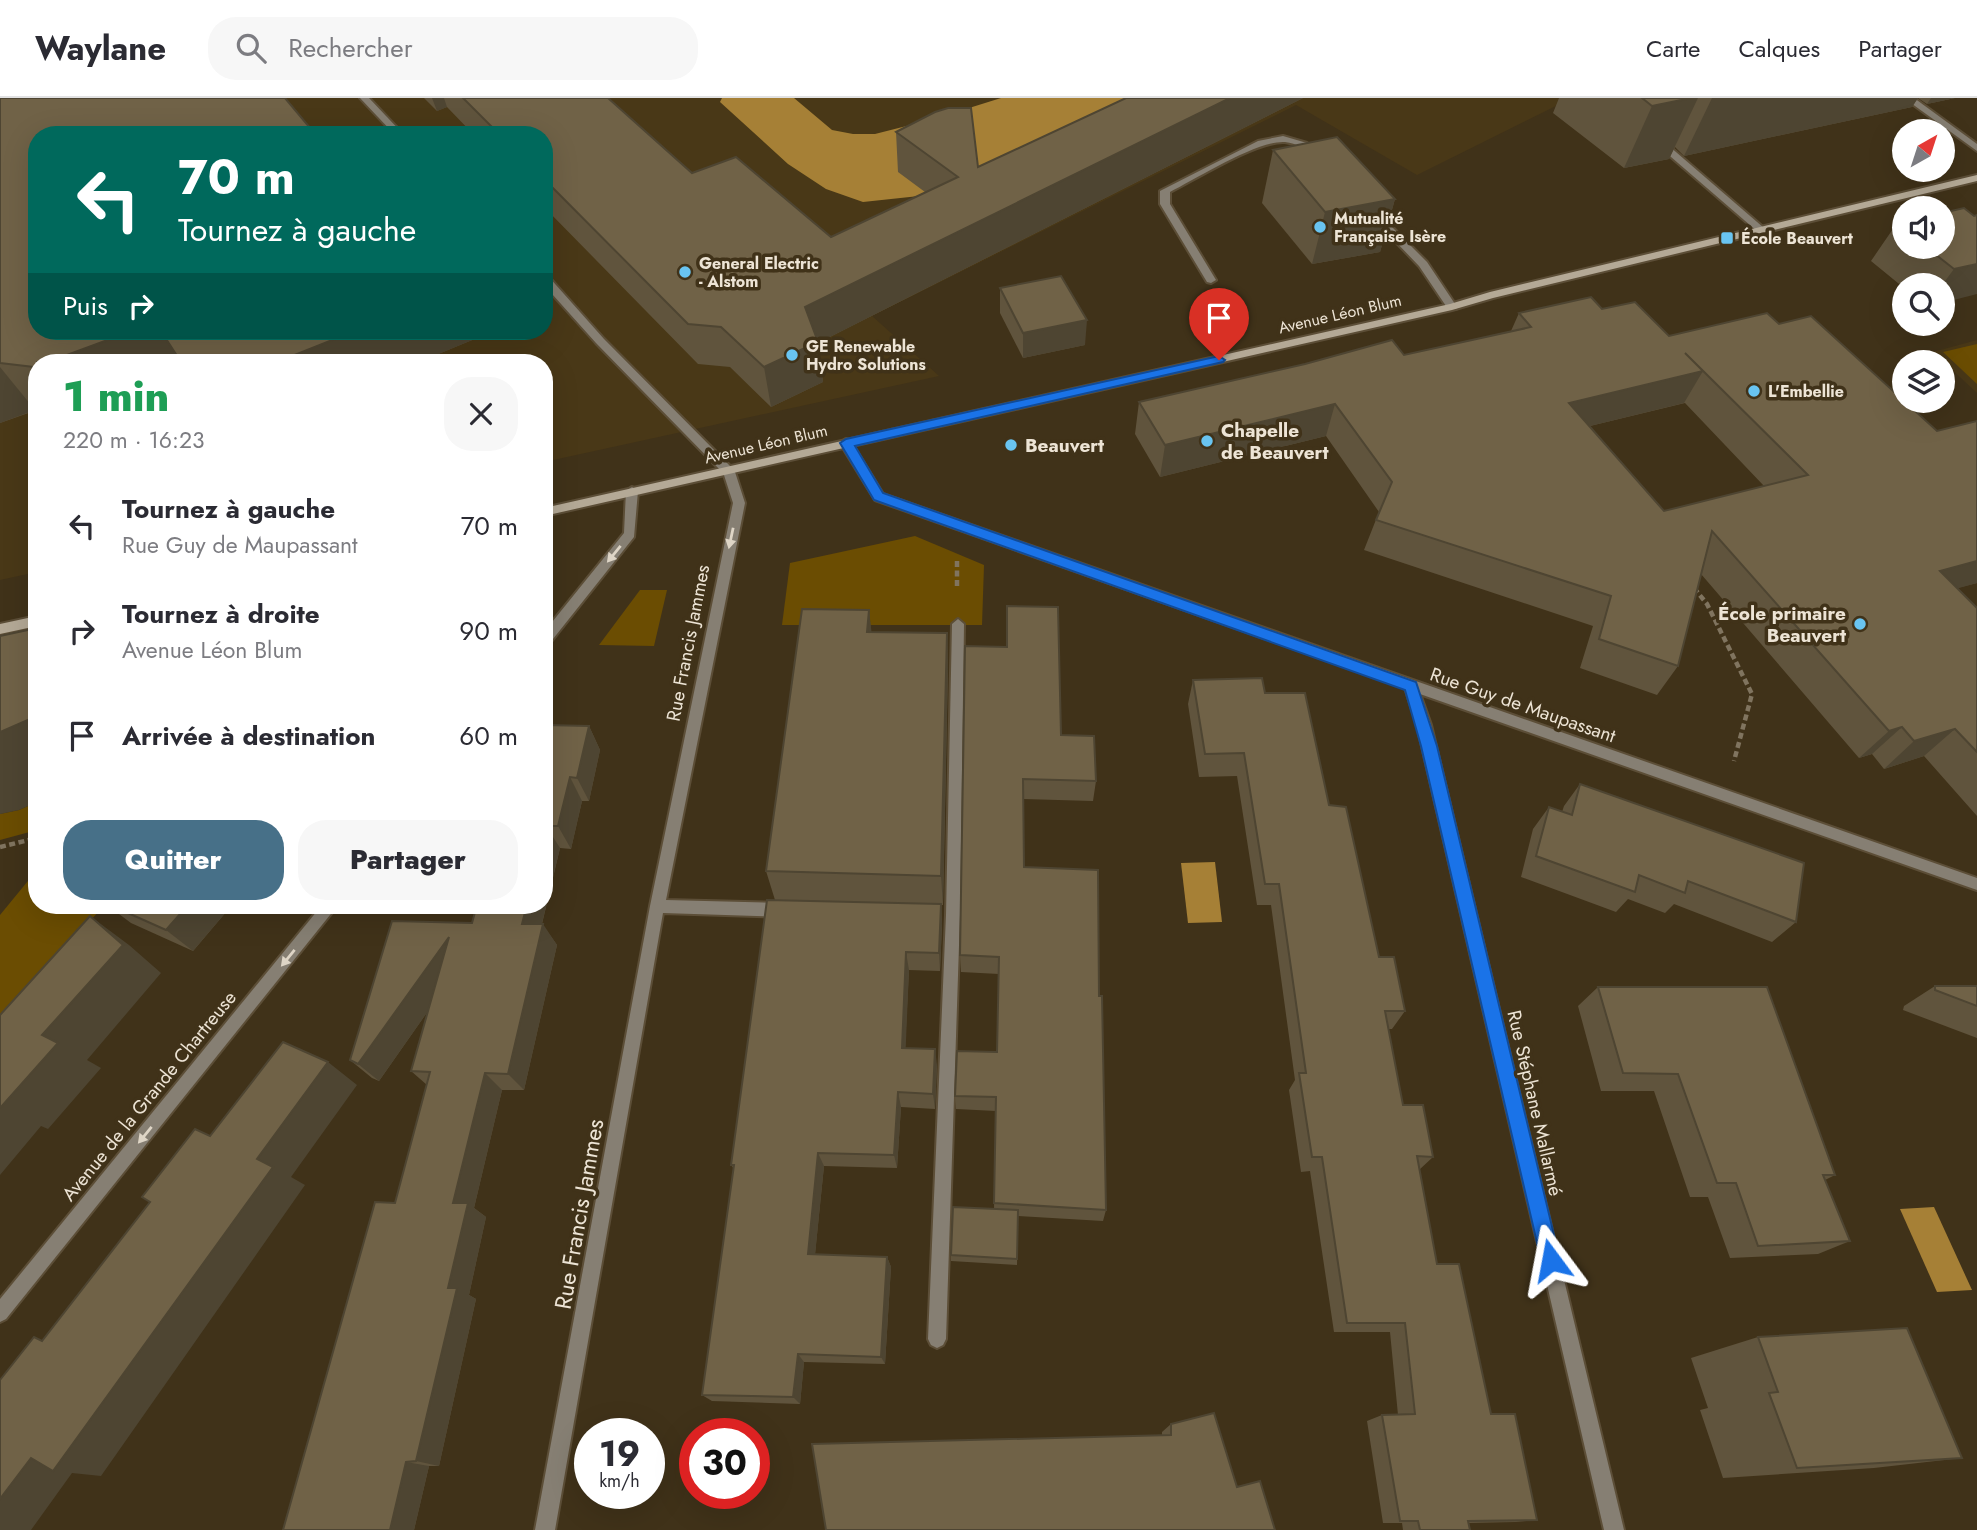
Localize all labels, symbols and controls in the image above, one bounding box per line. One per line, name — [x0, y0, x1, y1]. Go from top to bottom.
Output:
search box — [208, 17, 698, 80]
text: Waylane — [35, 25, 166, 72]
icon: search — [232, 29, 270, 67]
text: Rechercher — [288, 29, 413, 67]
text: Carte — [1646, 31, 1700, 66]
text: Calques — [1738, 31, 1820, 66]
text: Partager — [1858, 31, 1942, 66]
north arrow — [1892, 119, 1955, 182]
map controls — [1892, 119, 1955, 413]
text: 70 m — [178, 142, 295, 212]
icon: left — [63, 154, 154, 245]
button: sound — [1892, 196, 1955, 259]
text: Tournez à gauche — [178, 207, 416, 253]
place label: Mutualité Française Isère — [1334, 207, 1446, 248]
marker: Mutualité Française Isère — [1312, 219, 1328, 235]
place label: École Beauvert — [1741, 227, 1854, 250]
marker: École Beauvert — [1719, 230, 1735, 246]
place label: General Electric - Alstom — [699, 252, 819, 293]
marker: General Electric - Alstom — [677, 264, 693, 280]
button: search — [1892, 273, 1955, 336]
text: Puis — [63, 287, 108, 325]
icon: right — [122, 287, 160, 325]
pin — [1189, 288, 1249, 360]
street label: Avenue Léon Blum — [1276, 289, 1404, 339]
icon: arrive — [1200, 299, 1238, 337]
place label: GE Renewable Hydro Solutions — [806, 335, 926, 376]
marker: GE Renewable Hydro Solutions — [784, 347, 800, 363]
button: layers — [1892, 350, 1955, 413]
text: 1 min — [63, 366, 169, 427]
button: close — [444, 377, 518, 451]
place label: L'Embellie — [1768, 380, 1844, 403]
marker: L'Embellie — [1746, 383, 1762, 399]
place label: Chapelle de Beauvert — [1221, 417, 1328, 466]
street label: Avenue Léon Blum — [702, 419, 830, 469]
text: 220 m · 16:23 — [63, 423, 205, 457]
place label: Beauvert — [1025, 432, 1104, 459]
marker: Chapelle de Beauvert — [1199, 433, 1215, 449]
marker: Beauvert — [1003, 437, 1019, 453]
text: Tournez à gauche — [122, 490, 335, 528]
icon: left — [63, 507, 101, 545]
text: 70 m — [461, 507, 518, 545]
one-way arrow — [726, 527, 737, 549]
text: Rue Guy de Maupassant — [122, 528, 358, 562]
one-way arrow — [608, 545, 622, 563]
street label: Rue Francis Jammes — [660, 562, 716, 724]
text: Tournez à droite — [122, 595, 320, 633]
place label: École primaire Beauvert — [1718, 600, 1846, 649]
icon: right — [63, 612, 101, 650]
text: 90 m — [459, 612, 518, 650]
marker: École primaire Beauvert — [1852, 616, 1868, 632]
text: Avenue Léon Blum — [122, 633, 302, 667]
street label: Rue Guy de Maupassant — [1427, 661, 1620, 750]
icon: arrive — [63, 717, 101, 755]
text: Arrivée à destination — [122, 717, 375, 755]
text: 60 m — [459, 717, 518, 755]
button: Quitter — [63, 820, 284, 900]
button: Partager — [298, 820, 518, 900]
one-way arrow — [280, 948, 295, 966]
street label: Avenue de la Grande Chartreuse — [56, 985, 243, 1207]
street label: Rue Stéphane Mallarmé — [1500, 1007, 1570, 1199]
street label: Rue Francis Jammes — [546, 1116, 612, 1312]
one-way arrow — [137, 1125, 152, 1143]
position arrow — [1514, 1223, 1588, 1297]
speed limit sign: 30 — [679, 1418, 770, 1509]
text: 19 — [599, 1429, 640, 1479]
text: km/h — [599, 1468, 640, 1494]

